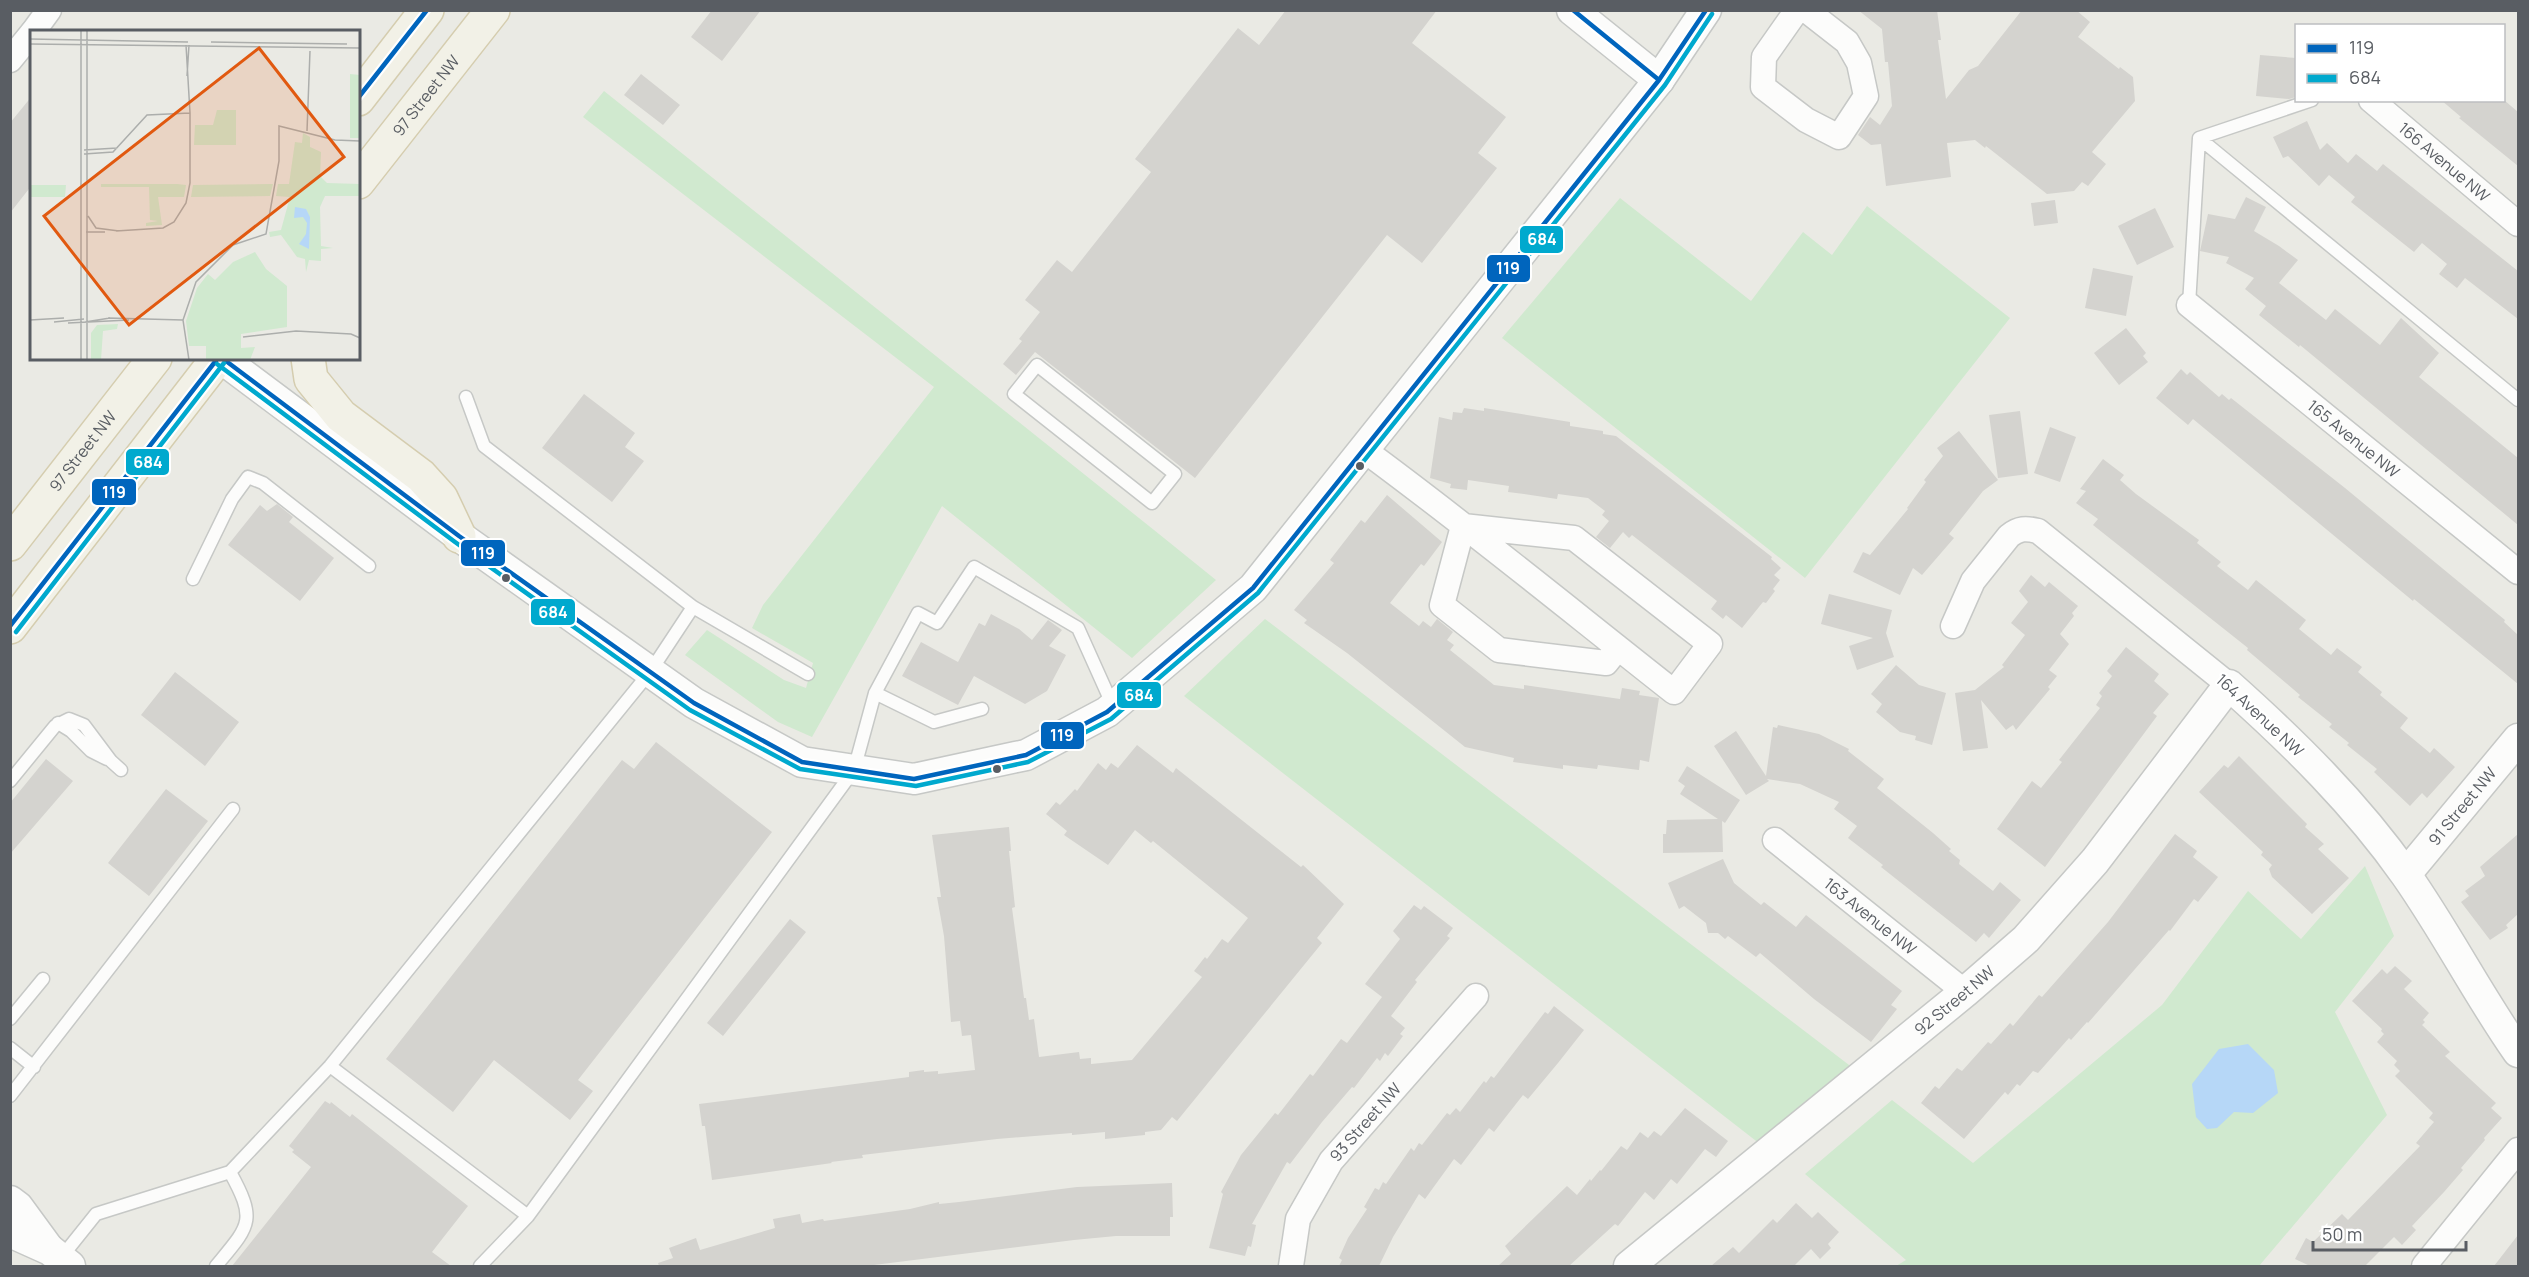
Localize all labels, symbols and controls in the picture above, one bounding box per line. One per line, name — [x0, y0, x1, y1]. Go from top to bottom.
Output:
legend — [2295, 24, 2505, 102]
inset map — [30, 30, 360, 360]
text: 119 — [2349, 35, 2374, 59]
street label: 97 Street NW — [387, 50, 465, 140]
text: 684 — [2349, 65, 2381, 89]
street label: 166 Avenue NW — [2394, 117, 2495, 207]
line badge: 684 — [1519, 225, 1564, 254]
text: 684 — [1527, 228, 1557, 250]
line badge: 119 — [1486, 254, 1531, 283]
text: 119 — [1496, 257, 1520, 279]
street label: 165 Avenue NW — [2303, 395, 2404, 483]
street label: 97 Street NW — [44, 406, 121, 496]
line badge: 684 — [125, 448, 170, 476]
text: 684 — [133, 451, 163, 473]
unlabelled marker — [1354, 460, 1366, 472]
line badge: 119 — [91, 478, 137, 506]
text: 119 — [102, 481, 126, 503]
line badge: 119 — [460, 539, 506, 567]
text: 119 — [471, 542, 495, 564]
unlabelled marker — [500, 572, 512, 584]
line badge: 684 — [530, 598, 576, 626]
text: 684 — [538, 601, 568, 623]
street label: 164 Avenue NW — [2211, 669, 2309, 761]
line badge: 684 — [1116, 681, 1162, 709]
text: 684 — [1124, 684, 1154, 706]
line badge: 119 — [1040, 721, 1085, 750]
text: 119 — [1050, 724, 1074, 746]
street label: 91 Street NW — [2423, 762, 2501, 850]
unlabelled marker — [991, 763, 1003, 775]
street label: 163 Avenue NW — [1820, 873, 1921, 960]
street label: 92 Street NW — [1909, 960, 1999, 1040]
street label: 93 Street NW — [1324, 1078, 1406, 1166]
scale bar — [2313, 1214, 2466, 1252]
text: 50 m — [2322, 1222, 2362, 1246]

